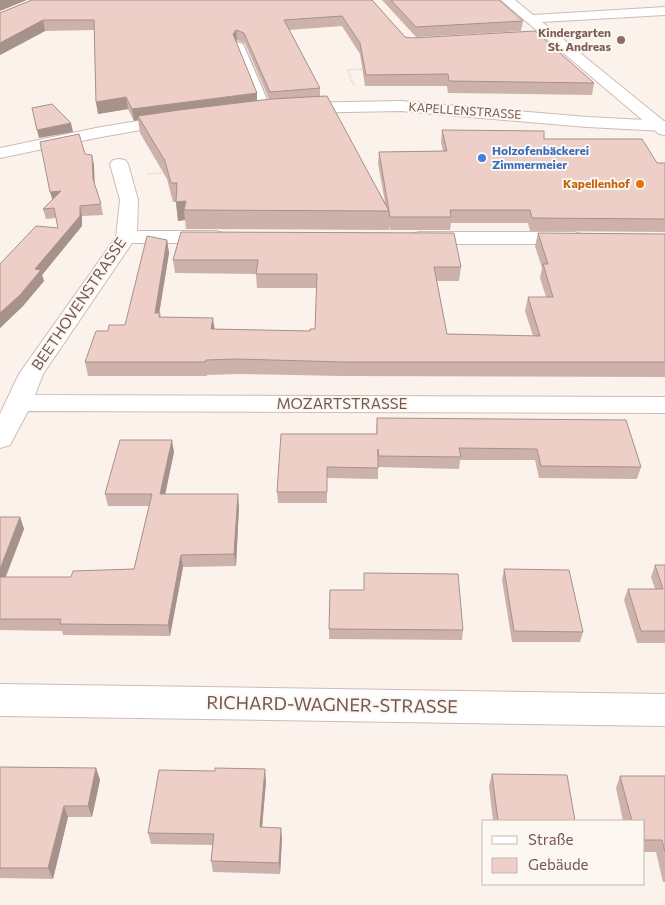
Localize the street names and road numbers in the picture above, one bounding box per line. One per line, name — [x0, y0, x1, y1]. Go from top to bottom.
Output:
street label: KAPELLENSTRASSE — [408, 99, 522, 121]
street label: BEETHOVENSTRASSE — [27, 234, 129, 373]
street label: MOZARTSTRASSE — [277, 394, 408, 412]
street label: RICHARD-WAGNER-STRASSE — [206, 691, 458, 717]

